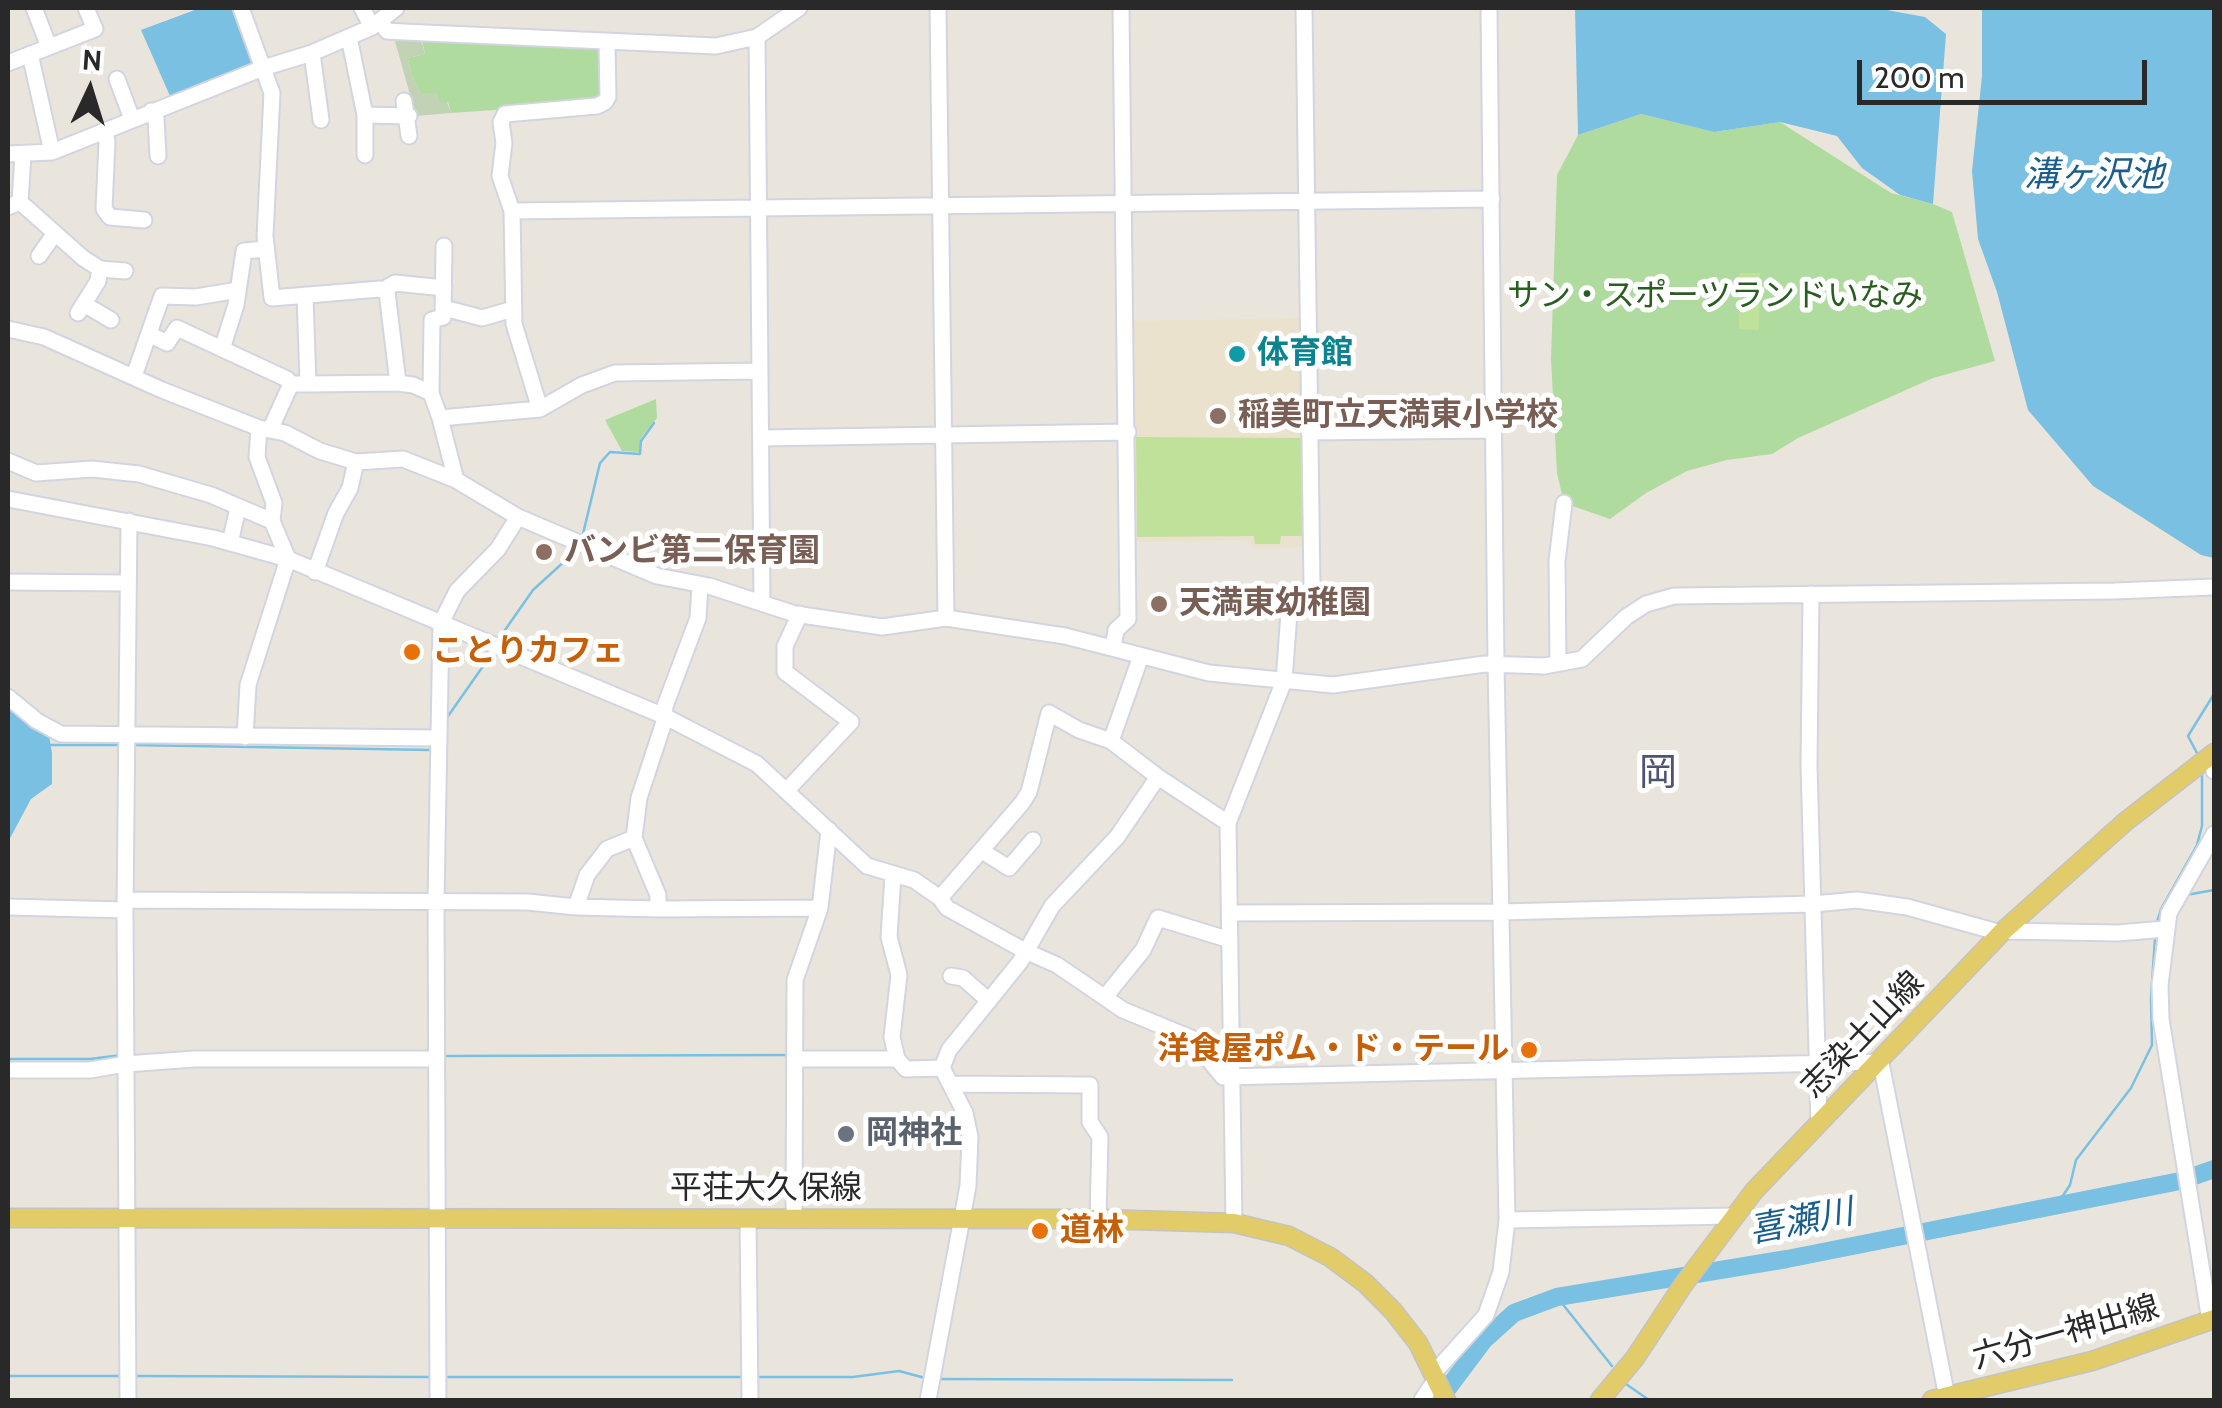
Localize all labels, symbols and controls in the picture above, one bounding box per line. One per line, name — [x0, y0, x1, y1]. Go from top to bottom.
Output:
north arrow — [40, 40, 140, 140]
scale bar — [1862, 40, 2152, 102]
text: N — [81, 42, 103, 78]
text: 200 m — [1874, 59, 1965, 96]
water label: 溝ヶ沢池 — [2024, 155, 2164, 197]
park label: サン・スポーツランドいなみ — [1507, 278, 1923, 316]
place label: 体育館 — [1257, 335, 1353, 373]
marker: 体育館 — [1226, 343, 1248, 365]
place label: 稲美町立天満東小学校 — [1238, 397, 1558, 435]
marker: 稲美町立天満東小学校 — [1207, 405, 1229, 427]
place label: バンビ第二保育園 — [564, 533, 820, 571]
marker: バンビ第二保育園 — [533, 541, 555, 563]
place label: 天満東幼稚園 — [1179, 585, 1371, 623]
marker: 天満東幼稚園 — [1148, 593, 1170, 615]
place label: ことりカフェ — [432, 633, 624, 671]
marker: ことりカフェ — [401, 641, 423, 663]
district label: 岡 — [1639, 751, 1677, 797]
street label: 志染土山線 — [1794, 964, 1932, 1106]
place label: 洋食屋ポム・ド・テール — [1157, 1031, 1509, 1069]
marker: 洋食屋ポム・ド・テール — [1518, 1039, 1540, 1061]
place label: 岡神社 — [866, 1115, 962, 1153]
marker: 岡神社 — [835, 1123, 857, 1145]
street label: 平荘大久保線 — [670, 1170, 862, 1208]
water label: 喜瀬川 — [1745, 1191, 1857, 1253]
place label: 道林 — [1060, 1212, 1124, 1250]
marker: 道林 — [1029, 1220, 1051, 1242]
street label: 六分一神出線 — [1968, 1288, 2164, 1378]

